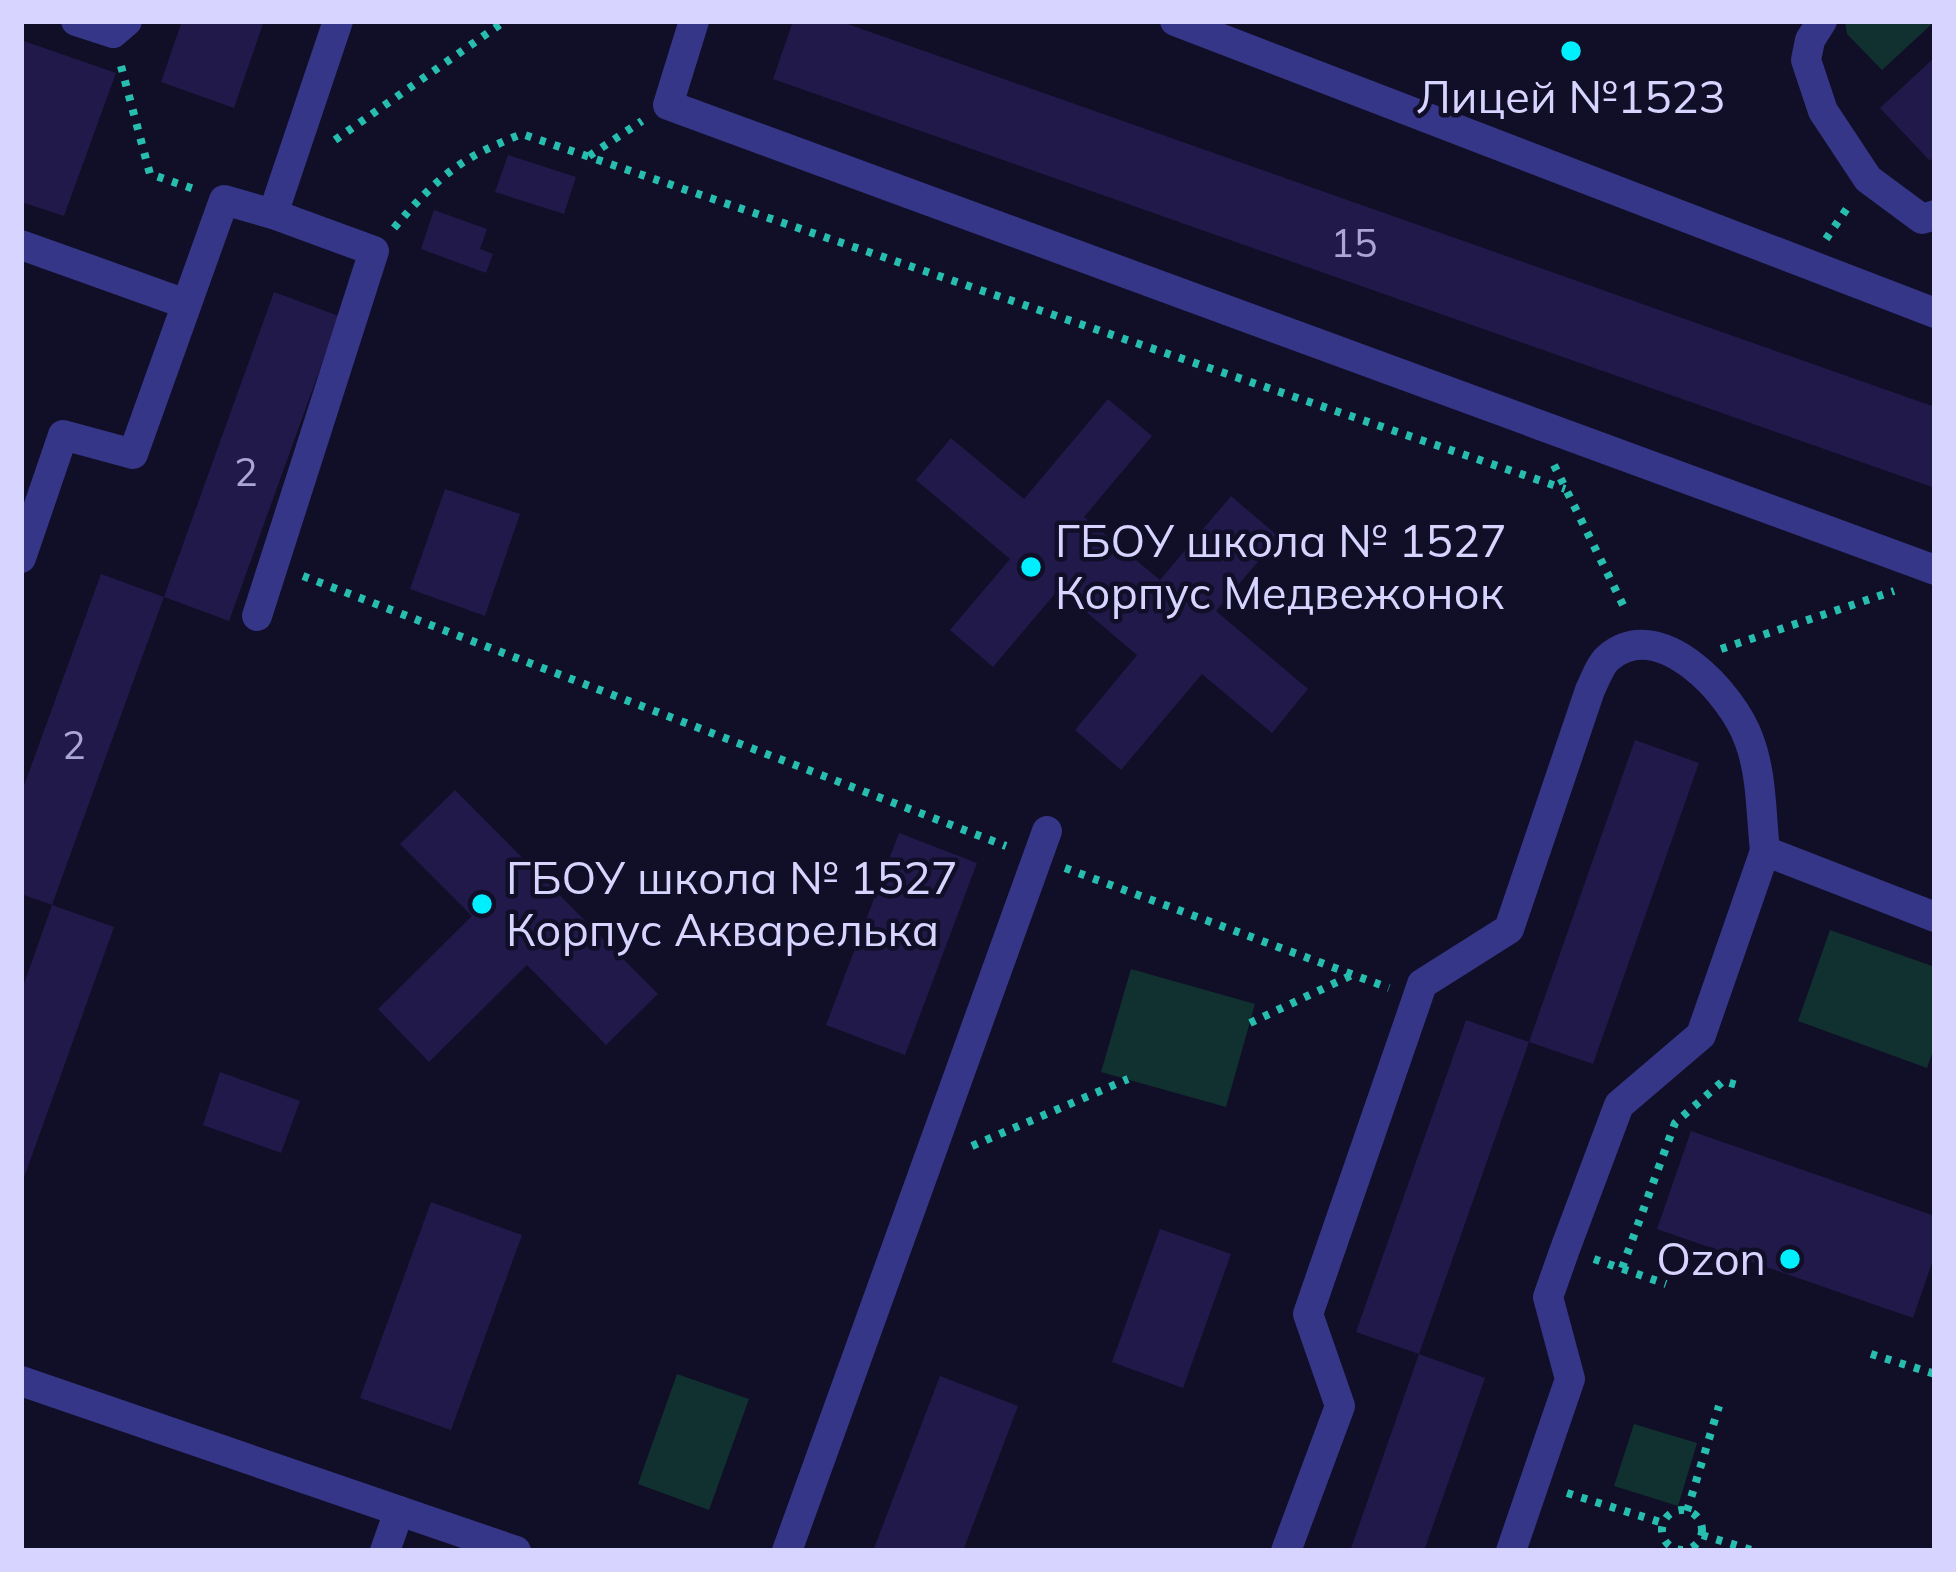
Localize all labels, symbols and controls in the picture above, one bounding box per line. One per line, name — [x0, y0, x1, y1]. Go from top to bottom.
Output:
marker: Лицей №1523 — [1558, 38, 1584, 64]
place label: Лицей №1523 — [1417, 68, 1725, 124]
house number: 15 — [1331, 218, 1377, 267]
house number: 2 — [234, 447, 258, 496]
place label: ГБОУ школа № 1527 Корпус Медвежонок — [1055, 512, 1507, 620]
marker: ГБОУ школа № 1527 Корпус Медвежонок — [1018, 554, 1044, 580]
house number: 2 — [62, 720, 86, 769]
place label: ГБОУ школа № 1527 Корпус Акварелька — [506, 849, 958, 957]
marker: ГБОУ школа № 1527 Корпус Акварелька — [469, 891, 495, 917]
place label: Ozon — [1656, 1230, 1766, 1286]
marker: Ozon — [1777, 1246, 1803, 1272]

